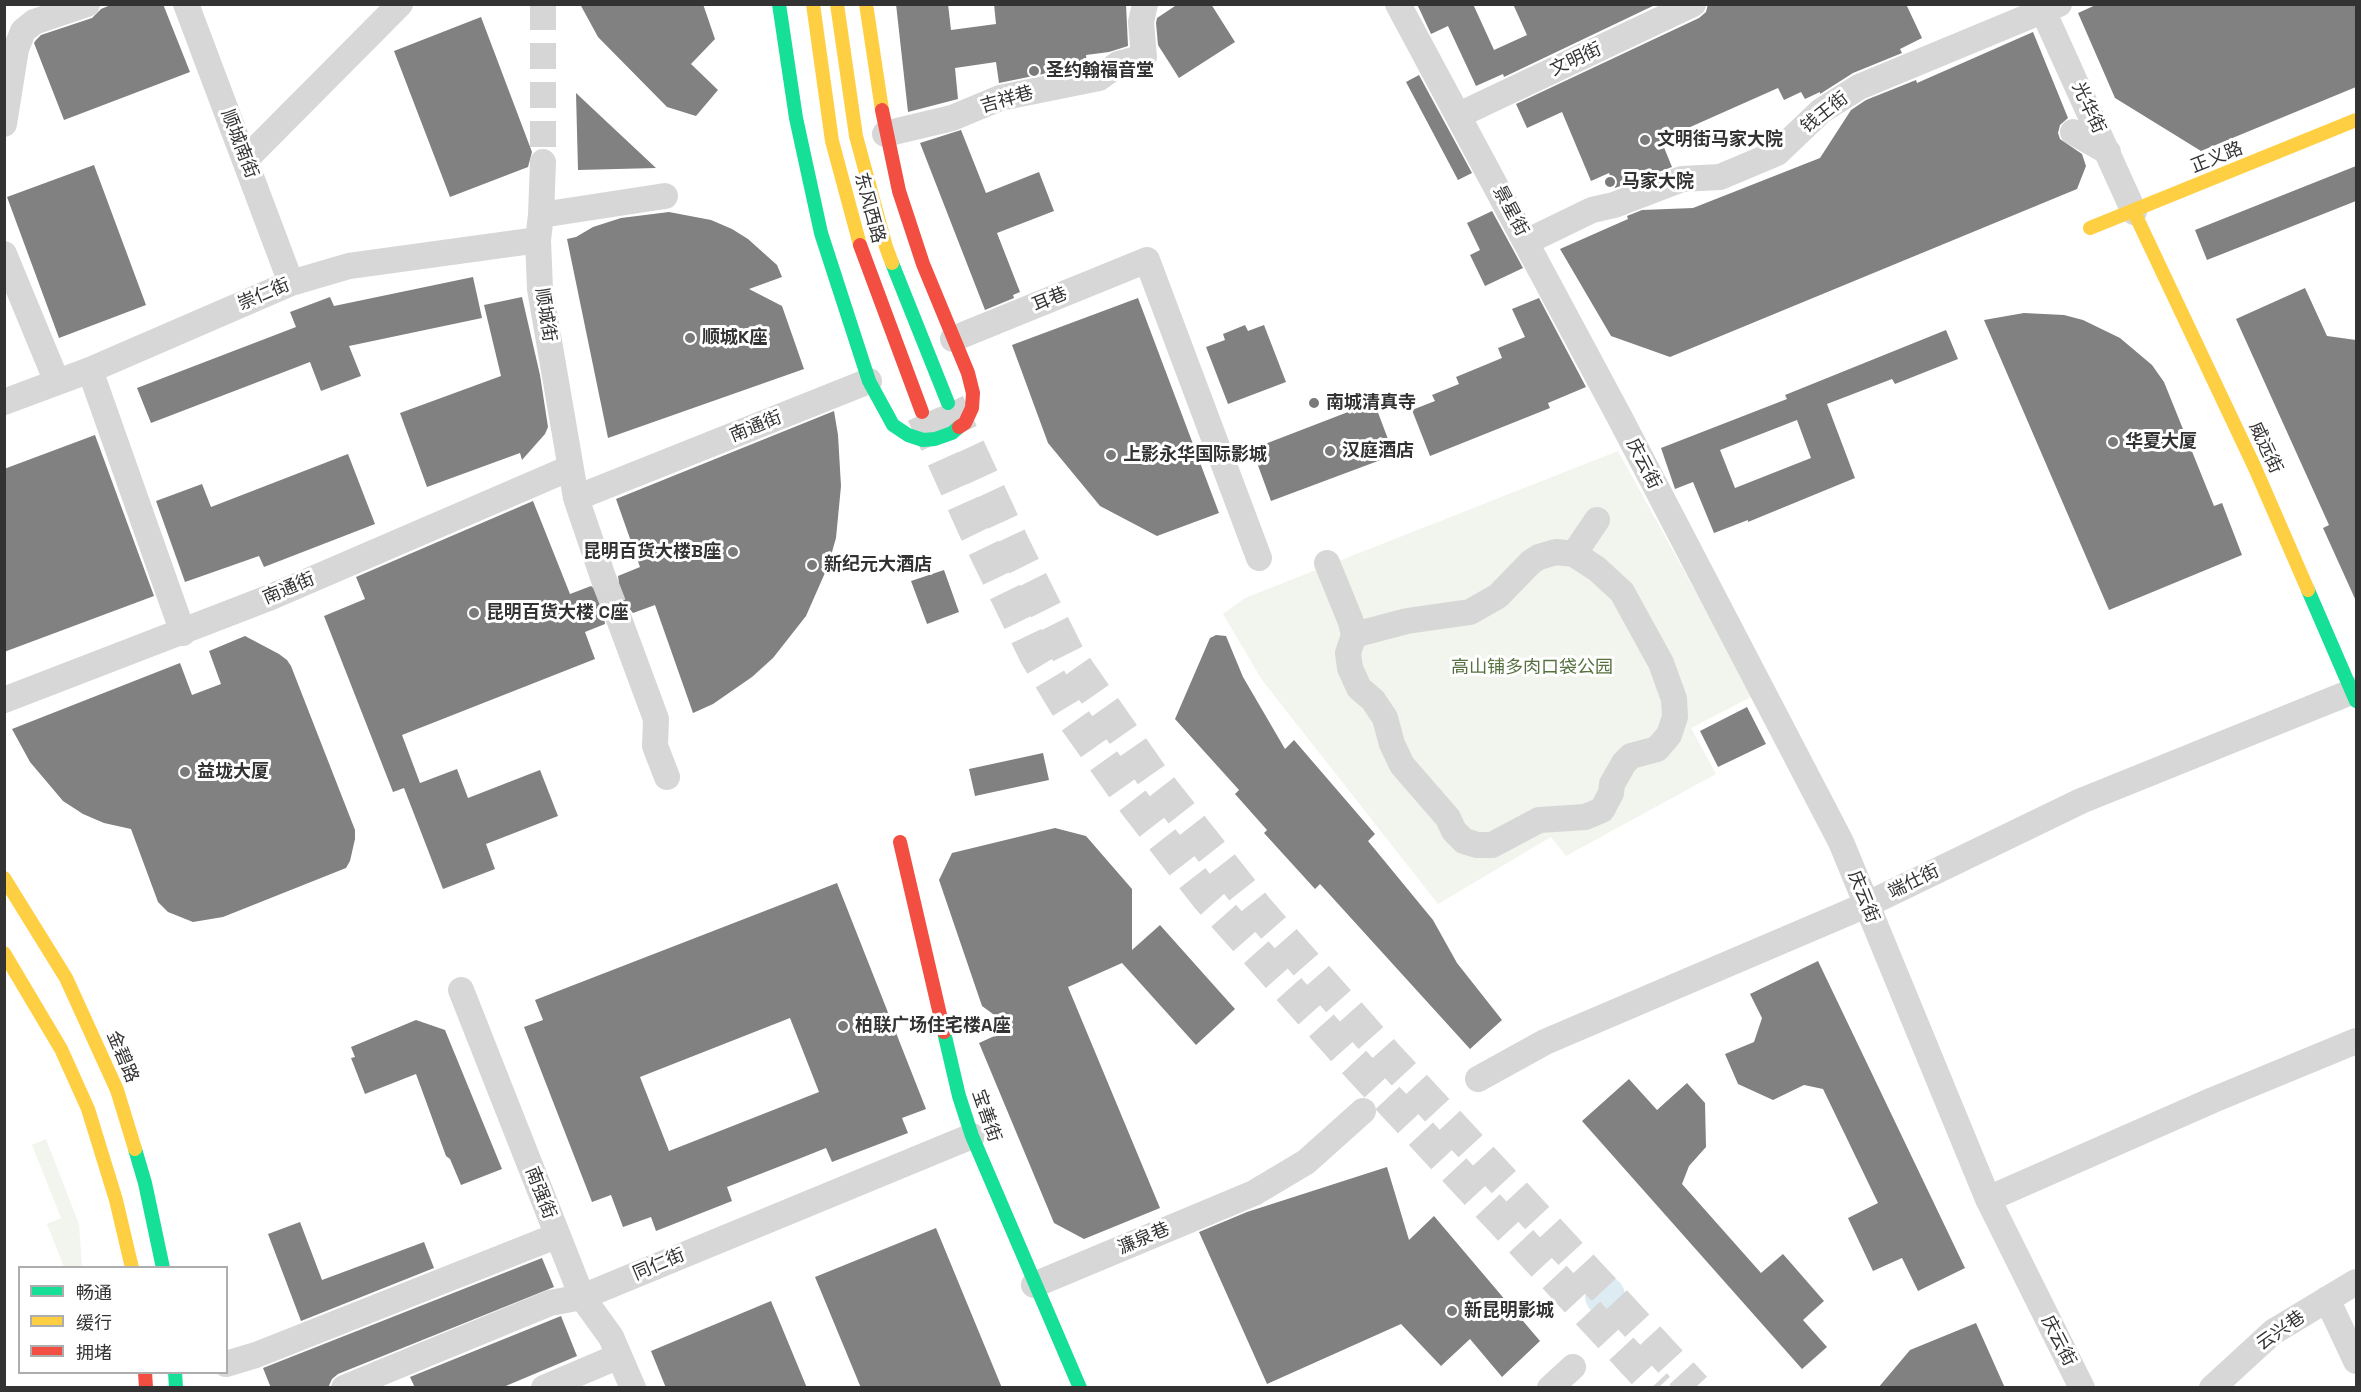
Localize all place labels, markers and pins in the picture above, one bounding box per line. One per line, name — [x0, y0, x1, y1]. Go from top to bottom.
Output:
place label: 圣约翰福音堂 — [1046, 60, 1154, 82]
marker: 圣约翰福音堂 — [1027, 64, 1041, 78]
place label: 文明街马家大院 — [1657, 129, 1783, 151]
marker: 文明街马家大院 — [1638, 133, 1652, 147]
place label: 马家大院 — [1622, 171, 1694, 193]
marker: 马家大院 — [1603, 175, 1617, 189]
place label: 顺城K座 — [702, 327, 767, 349]
marker: 顺城K座 — [683, 331, 697, 345]
place label: 南城清真寺 — [1326, 392, 1416, 414]
marker: 南城清真寺 — [1307, 396, 1321, 410]
place label: 华夏大厦 — [2125, 431, 2197, 453]
marker: 华夏大厦 — [2106, 435, 2120, 449]
place label: 汉庭酒店 — [1342, 440, 1414, 462]
place label: 上影永华国际影城 — [1123, 444, 1267, 466]
marker: 汉庭酒店 — [1323, 444, 1337, 458]
marker: 上影永华国际影城 — [1104, 448, 1118, 462]
place label: 昆明百货大楼B座 — [583, 541, 721, 563]
marker: 昆明百货大楼B座 — [726, 545, 740, 559]
place label: 新纪元大酒店 — [824, 554, 932, 576]
marker: 新纪元大酒店 — [805, 558, 819, 572]
place label: 昆明百货大楼 C座 — [486, 602, 628, 624]
marker: 昆明百货大楼 C座 — [467, 606, 481, 620]
place label: 益垅大厦 — [197, 761, 269, 783]
marker: 益垅大厦 — [178, 765, 192, 779]
place label: 柏联广场住宅楼A座 — [855, 1015, 1010, 1037]
marker: 柏联广场住宅楼A座 — [836, 1019, 850, 1033]
place label: 新昆明影城 — [1464, 1300, 1554, 1322]
marker: 新昆明影城 — [1445, 1304, 1459, 1318]

